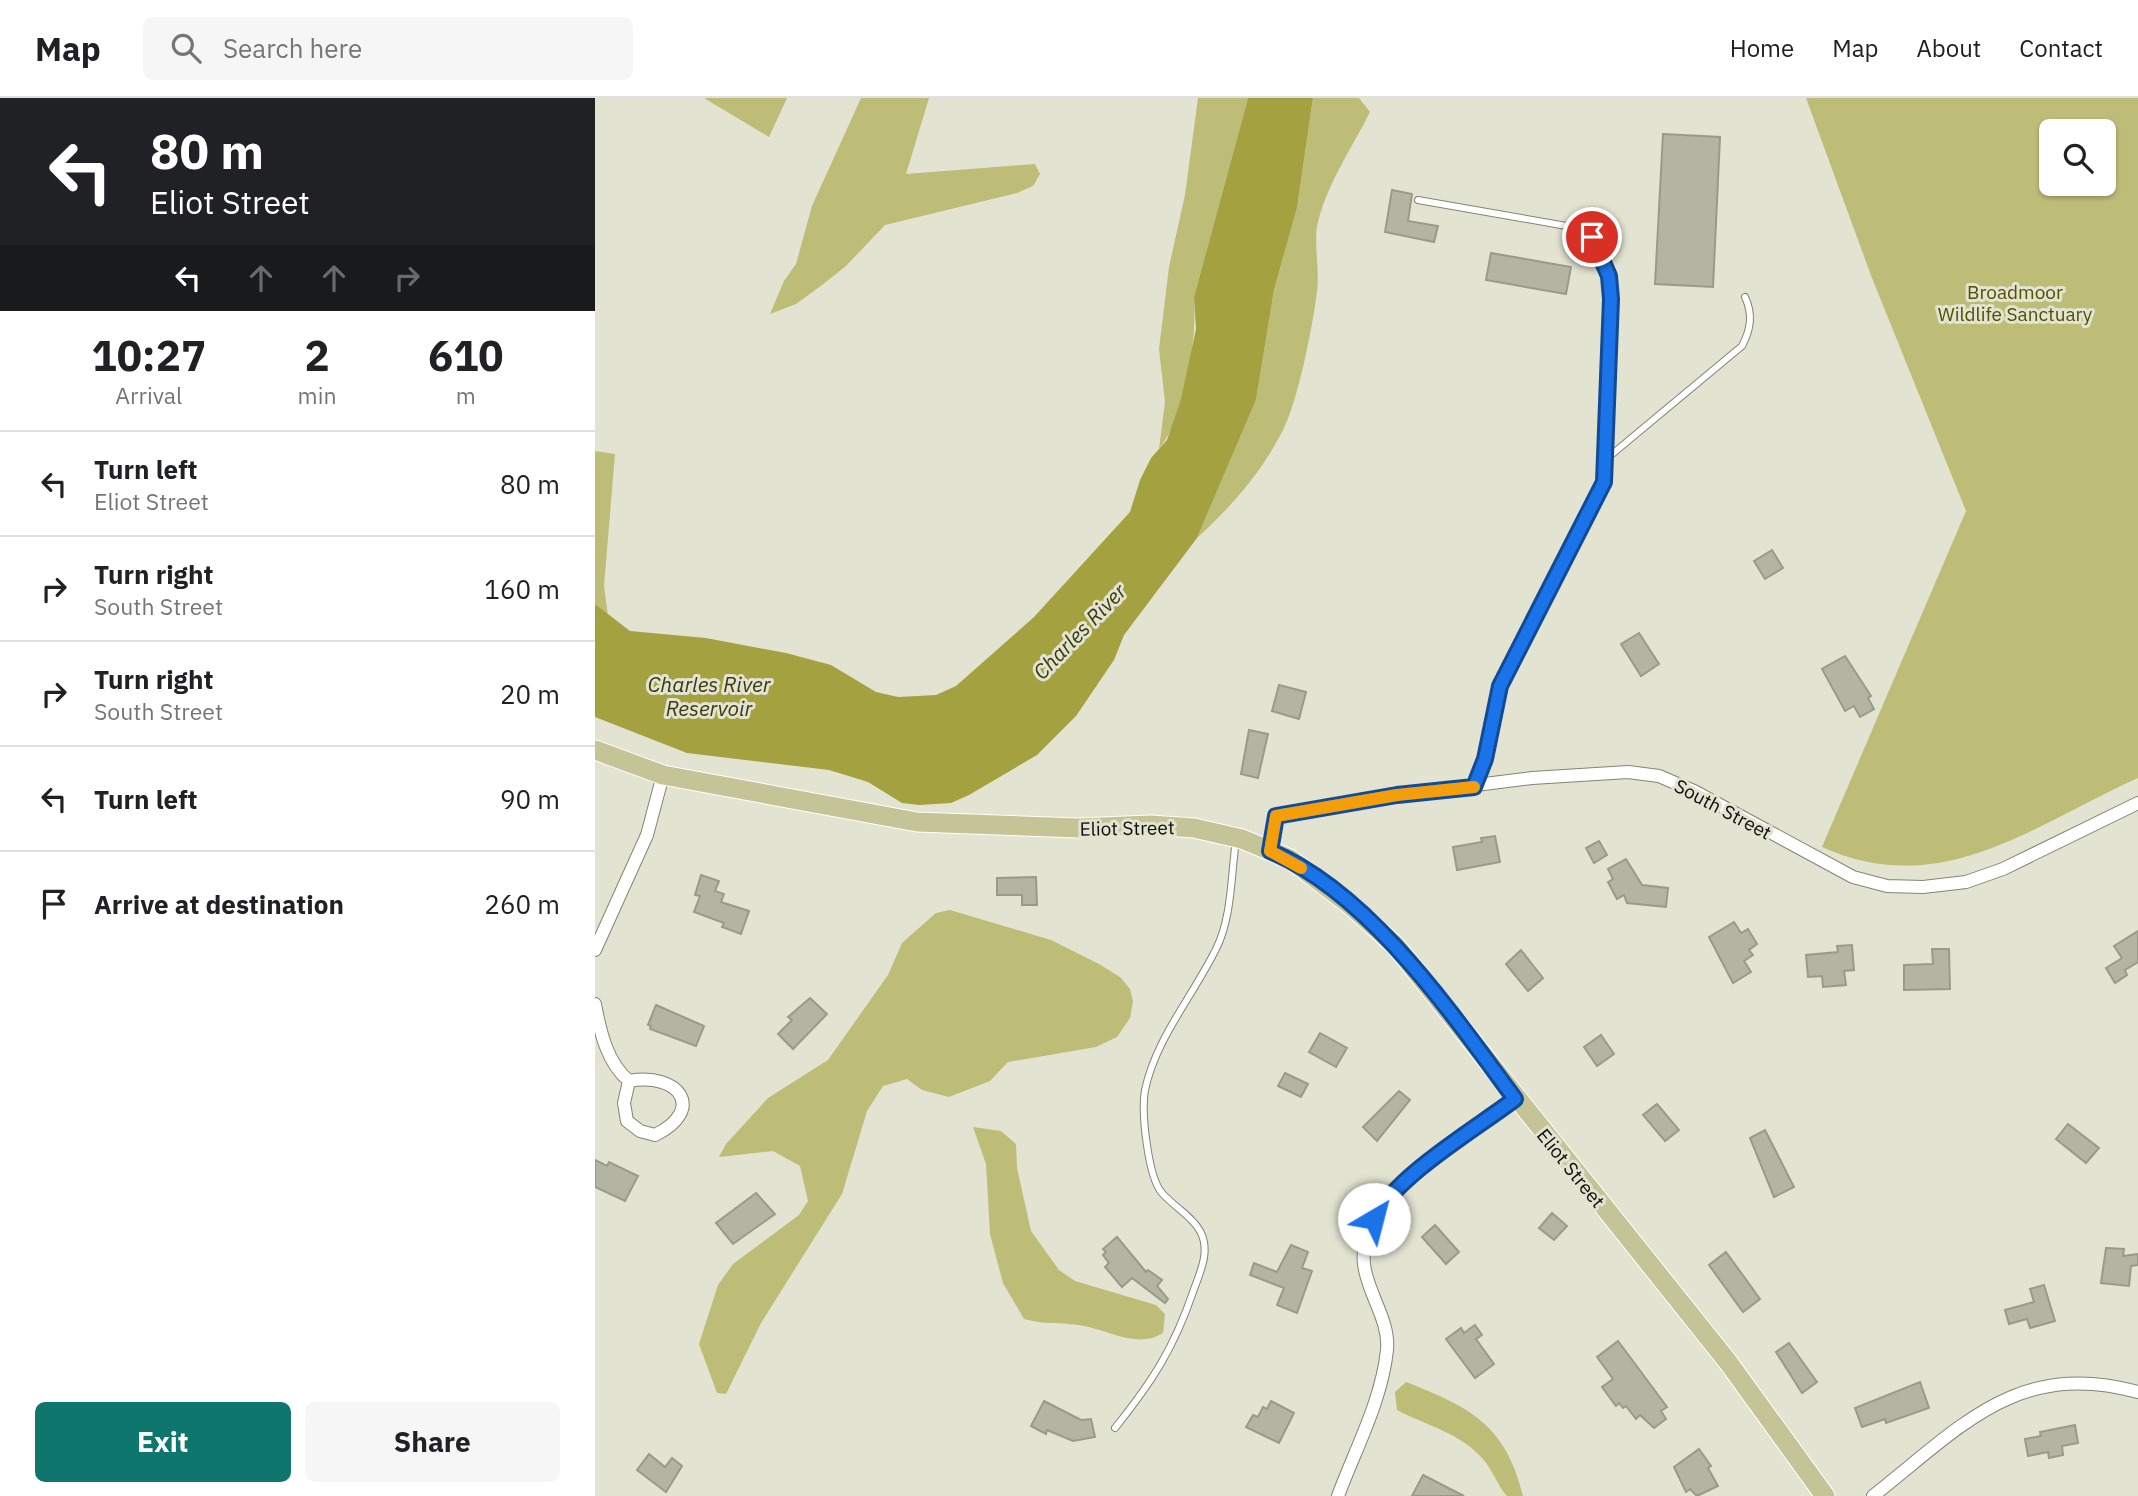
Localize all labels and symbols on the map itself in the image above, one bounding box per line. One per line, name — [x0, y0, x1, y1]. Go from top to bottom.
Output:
pin — [1562, 207, 1622, 267]
park label: Broadmoor Wildlife Sanctuary — [1938, 280, 2093, 326]
water label: Charles River — [1027, 577, 1133, 685]
water label: Charles River Reservoir — [648, 670, 772, 722]
street label: South Street — [1670, 773, 1776, 845]
street label: Eliot Street — [1079, 815, 1175, 841]
street label: Eliot Street — [1532, 1124, 1610, 1212]
position arrow — [1337, 1182, 1411, 1256]

